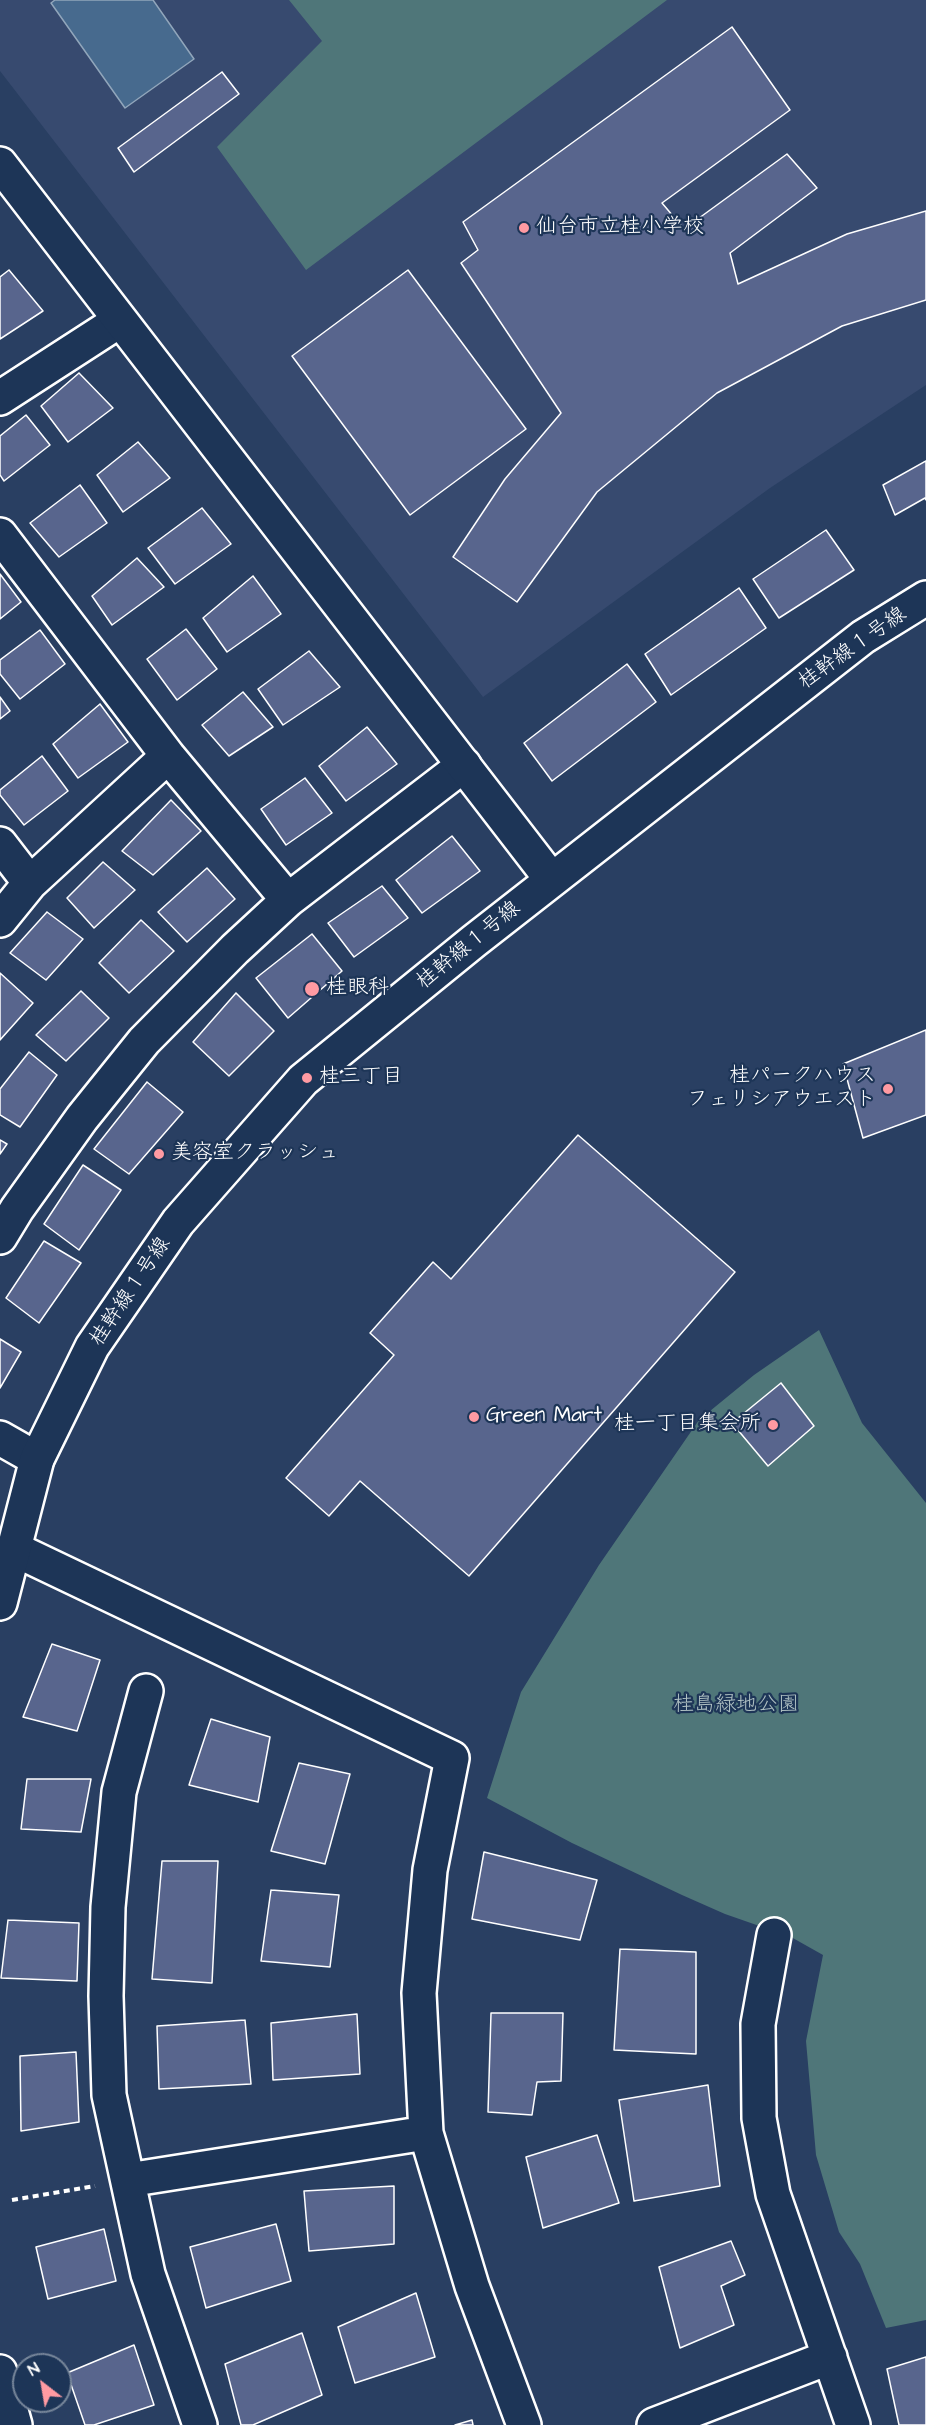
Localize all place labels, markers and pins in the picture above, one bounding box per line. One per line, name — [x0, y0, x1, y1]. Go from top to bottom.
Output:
place label: 仙台市立桂小学校 — [536, 215, 704, 241]
marker: 仙台市立桂小学校 — [517, 221, 531, 235]
place label: 桂眼科 — [326, 976, 389, 1002]
marker: 桂眼科 — [303, 980, 321, 998]
place label: 桂パークハウス フェリシアウエスト — [687, 1064, 876, 1114]
place label: 桂三丁目 — [319, 1065, 403, 1091]
marker: 桂三丁目 — [300, 1071, 314, 1085]
marker: 桂パークハウス フェリシアウエスト — [881, 1082, 895, 1096]
place label: 美容室クラッシュ — [171, 1141, 339, 1167]
marker: 美容室クラッシュ — [152, 1147, 166, 1161]
place label: Green Mart — [486, 1404, 602, 1430]
marker: Green Mart — [467, 1410, 481, 1424]
place label: 桂一丁目集会所 — [614, 1412, 761, 1438]
marker: 桂一丁目集会所 — [766, 1418, 780, 1432]

